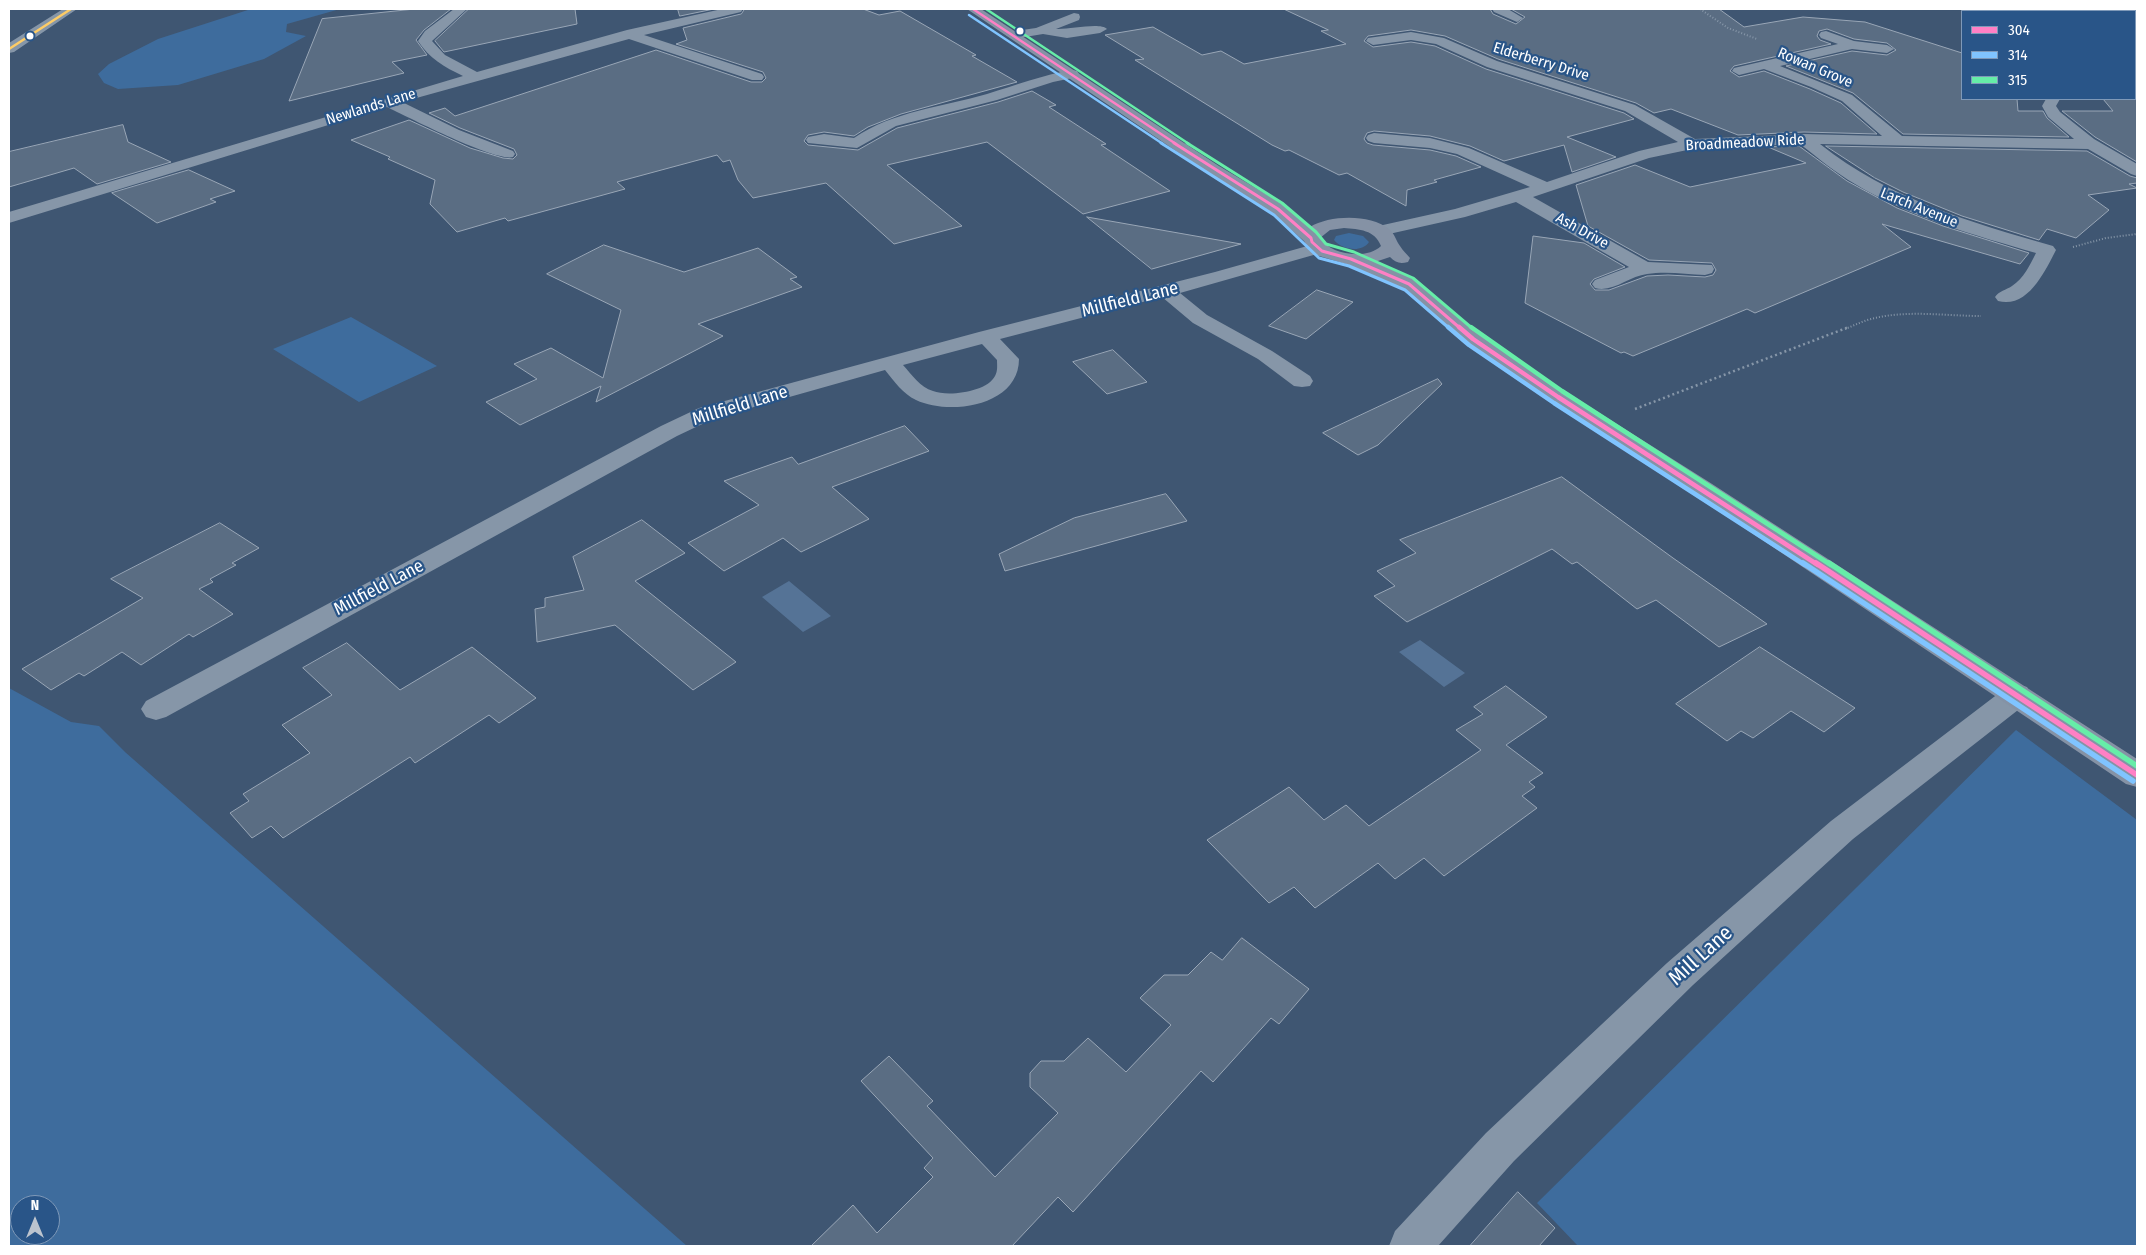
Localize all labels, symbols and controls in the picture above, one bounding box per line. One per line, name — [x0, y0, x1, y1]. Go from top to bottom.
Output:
legend — [1961, 10, 2136, 100]
text: 304 — [2008, 21, 2030, 39]
unlabelled marker — [1015, 26, 1025, 36]
unlabelled marker — [25, 31, 35, 41]
street label: Elderberry Drive — [1491, 39, 1591, 85]
street label: Rowan Grove — [1775, 44, 1855, 92]
text: 314 — [2008, 46, 2028, 64]
text: 315 — [2008, 71, 2027, 89]
street label: Newlands Lane — [324, 85, 418, 129]
street label: Broadmeadow Ride — [1685, 131, 1805, 155]
street label: Larch Avenue — [1878, 184, 1960, 232]
street label: Ash Drive — [1553, 209, 1611, 253]
street label: Millfield Lane — [1079, 278, 1181, 322]
street label: Millfield Lane — [690, 381, 790, 431]
street label: Millfield Lane — [330, 555, 428, 621]
street label: Mill Lane — [1664, 921, 1738, 991]
north arrow — [10, 1195, 60, 1245]
text: N — [31, 1197, 39, 1214]

